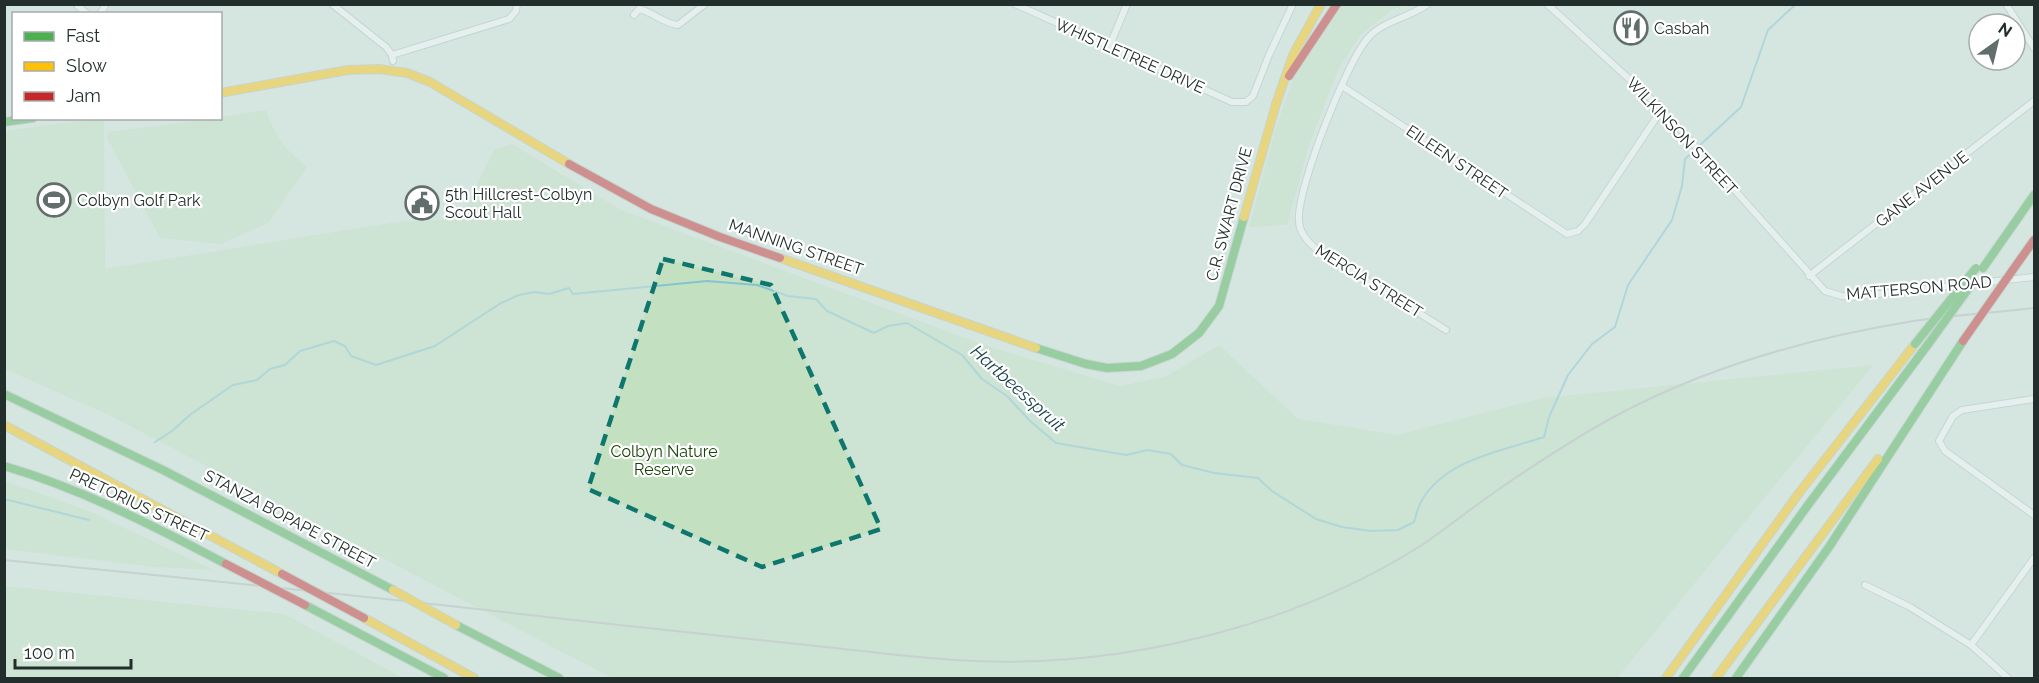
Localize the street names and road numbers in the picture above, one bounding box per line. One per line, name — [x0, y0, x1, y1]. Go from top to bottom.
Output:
street label: WHISTLETREE DRIVE — [1052, 15, 1208, 98]
street label: WILKINSON STREET — [1623, 73, 1742, 199]
street label: EILEEN STREET — [1403, 121, 1511, 203]
street label: C.R. SWART DRIVE — [1202, 145, 1256, 283]
street label: GANE AVENUE — [1872, 147, 1972, 231]
street label: MANNING STREET — [726, 215, 866, 279]
street label: MERCIA STREET — [1312, 240, 1426, 322]
street label: MATTERSON ROAD — [1845, 272, 1993, 304]
street label: PRETORIUS STREET — [67, 464, 212, 546]
street label: STANZA BOPAPE STREET — [201, 466, 379, 572]

